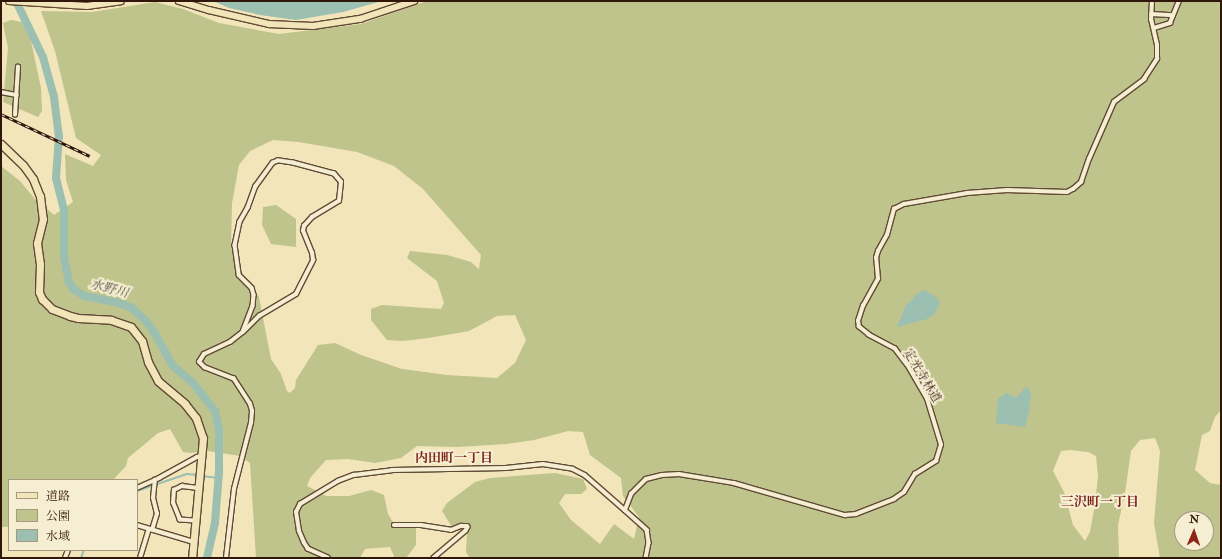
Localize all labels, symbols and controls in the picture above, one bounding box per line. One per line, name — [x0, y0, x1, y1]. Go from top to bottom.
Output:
water label: 水野川 — [88, 276, 130, 302]
street label: 定光寺林道 — [900, 347, 944, 405]
district label: 内田町一丁目 — [415, 450, 493, 466]
legend — [8, 479, 138, 551]
text: 道路 — [46, 489, 70, 504]
district label: 三沢町一丁目 — [1061, 494, 1139, 510]
text: 公園 — [46, 509, 70, 524]
north arrow — [1174, 511, 1214, 551]
text: N — [1189, 513, 1200, 526]
text: 水域 — [46, 529, 70, 544]

